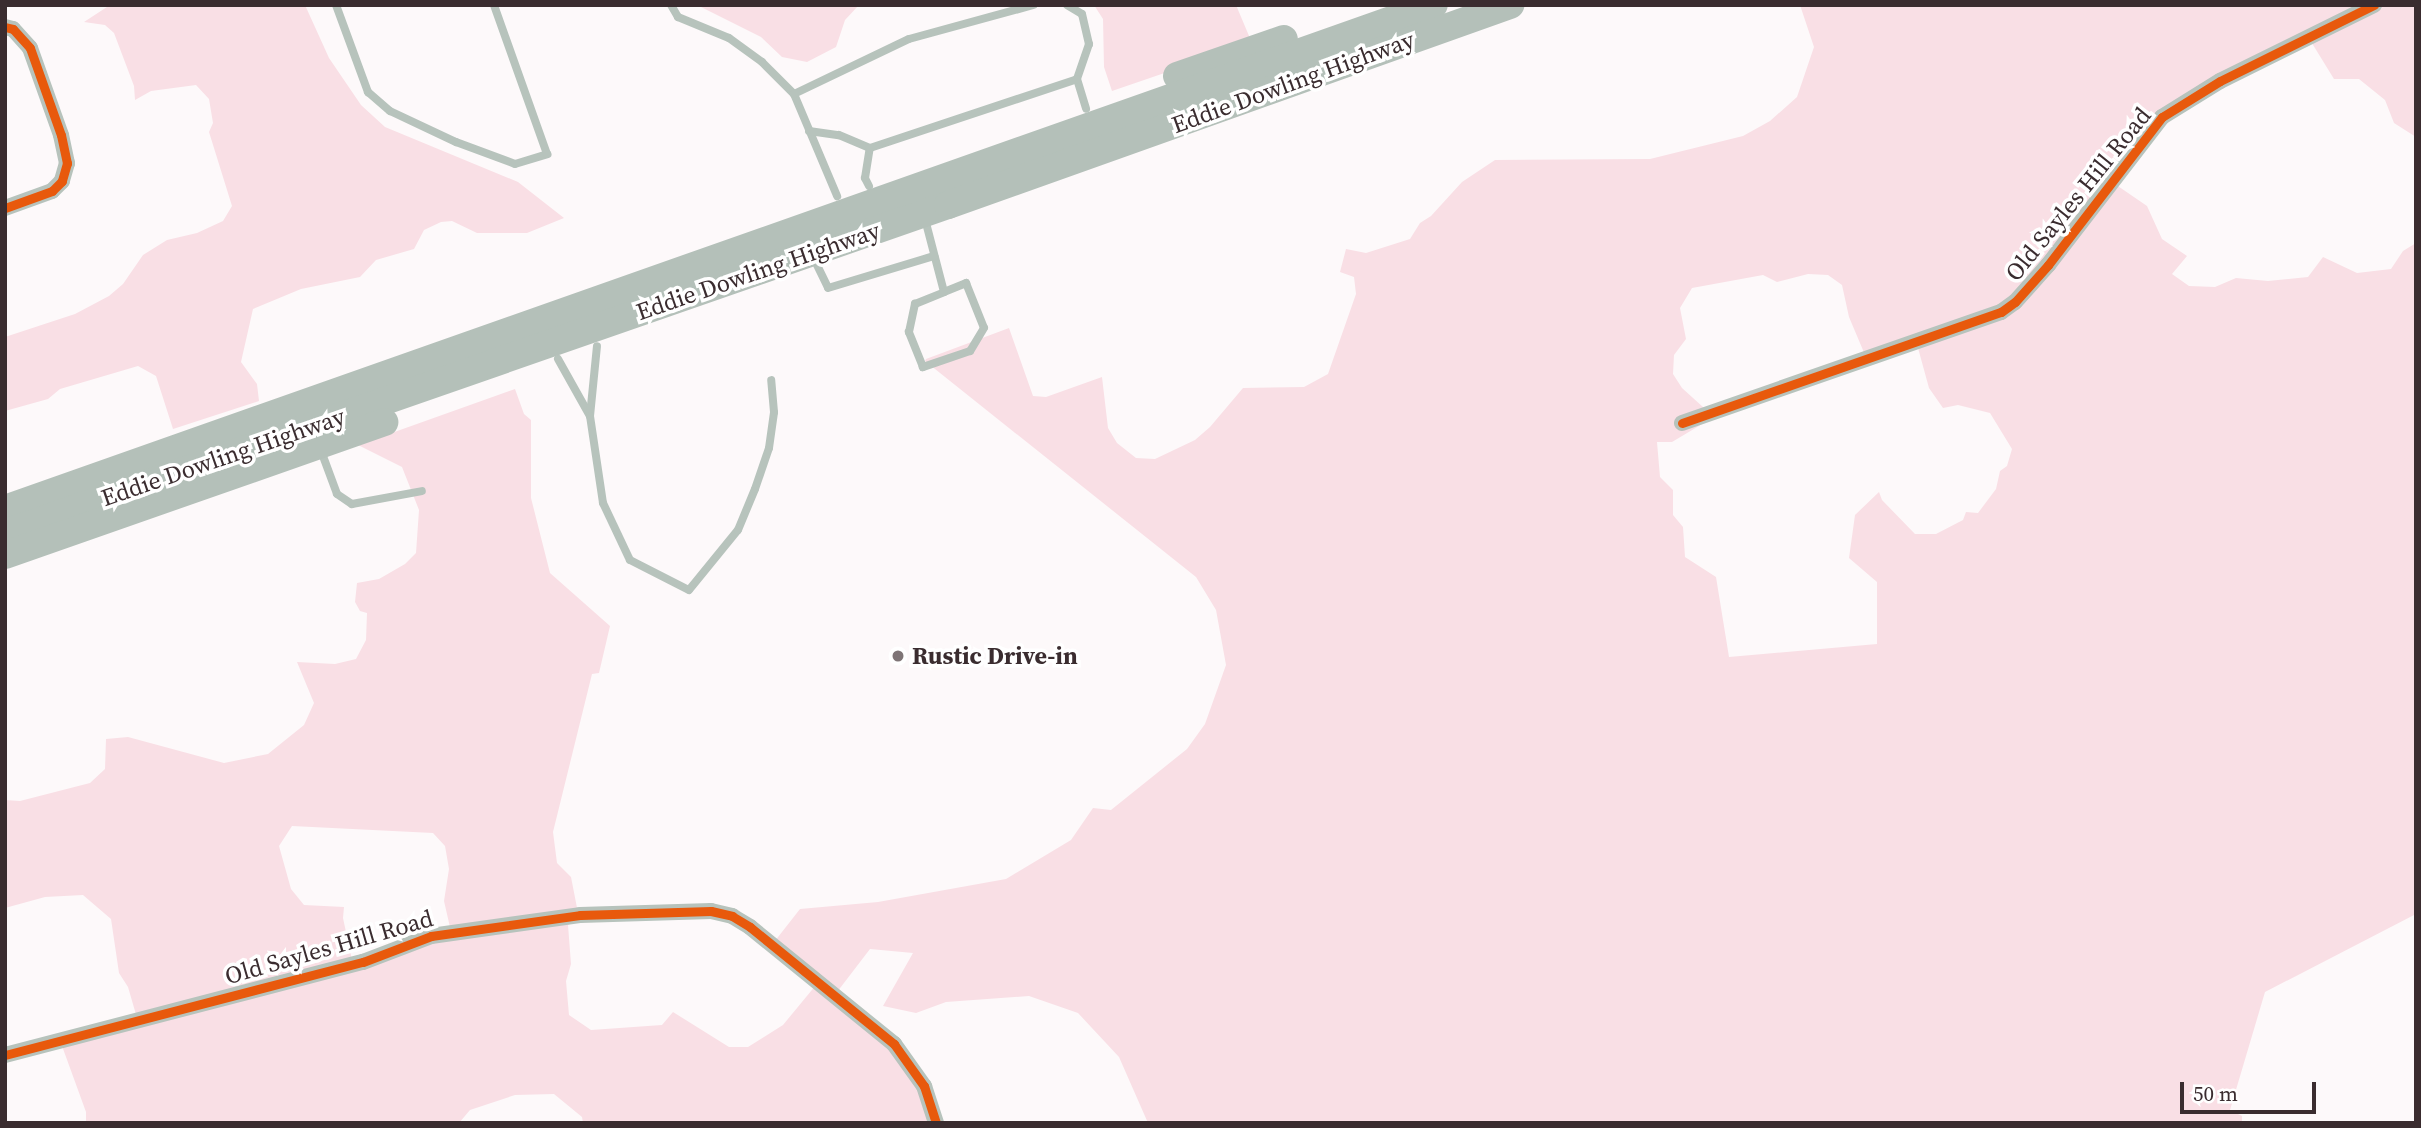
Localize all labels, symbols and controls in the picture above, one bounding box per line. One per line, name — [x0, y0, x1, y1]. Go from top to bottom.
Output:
street label: Eddie Dowling Highway — [1168, 25, 1418, 139]
street label: Old Sayles Hill Road — [1999, 101, 2157, 287]
street label: Eddie Dowling Highway — [632, 216, 884, 326]
street label: Eddie Dowling Highway — [97, 402, 349, 512]
place label: Rustic Drive-in — [912, 642, 1078, 670]
marker: Rustic Drive-in — [890, 648, 906, 664]
street label: Old Sayles Hill Road — [222, 904, 436, 990]
scale bar — [2183, 1068, 2320, 1112]
text: 50 m — [2193, 1079, 2238, 1108]

